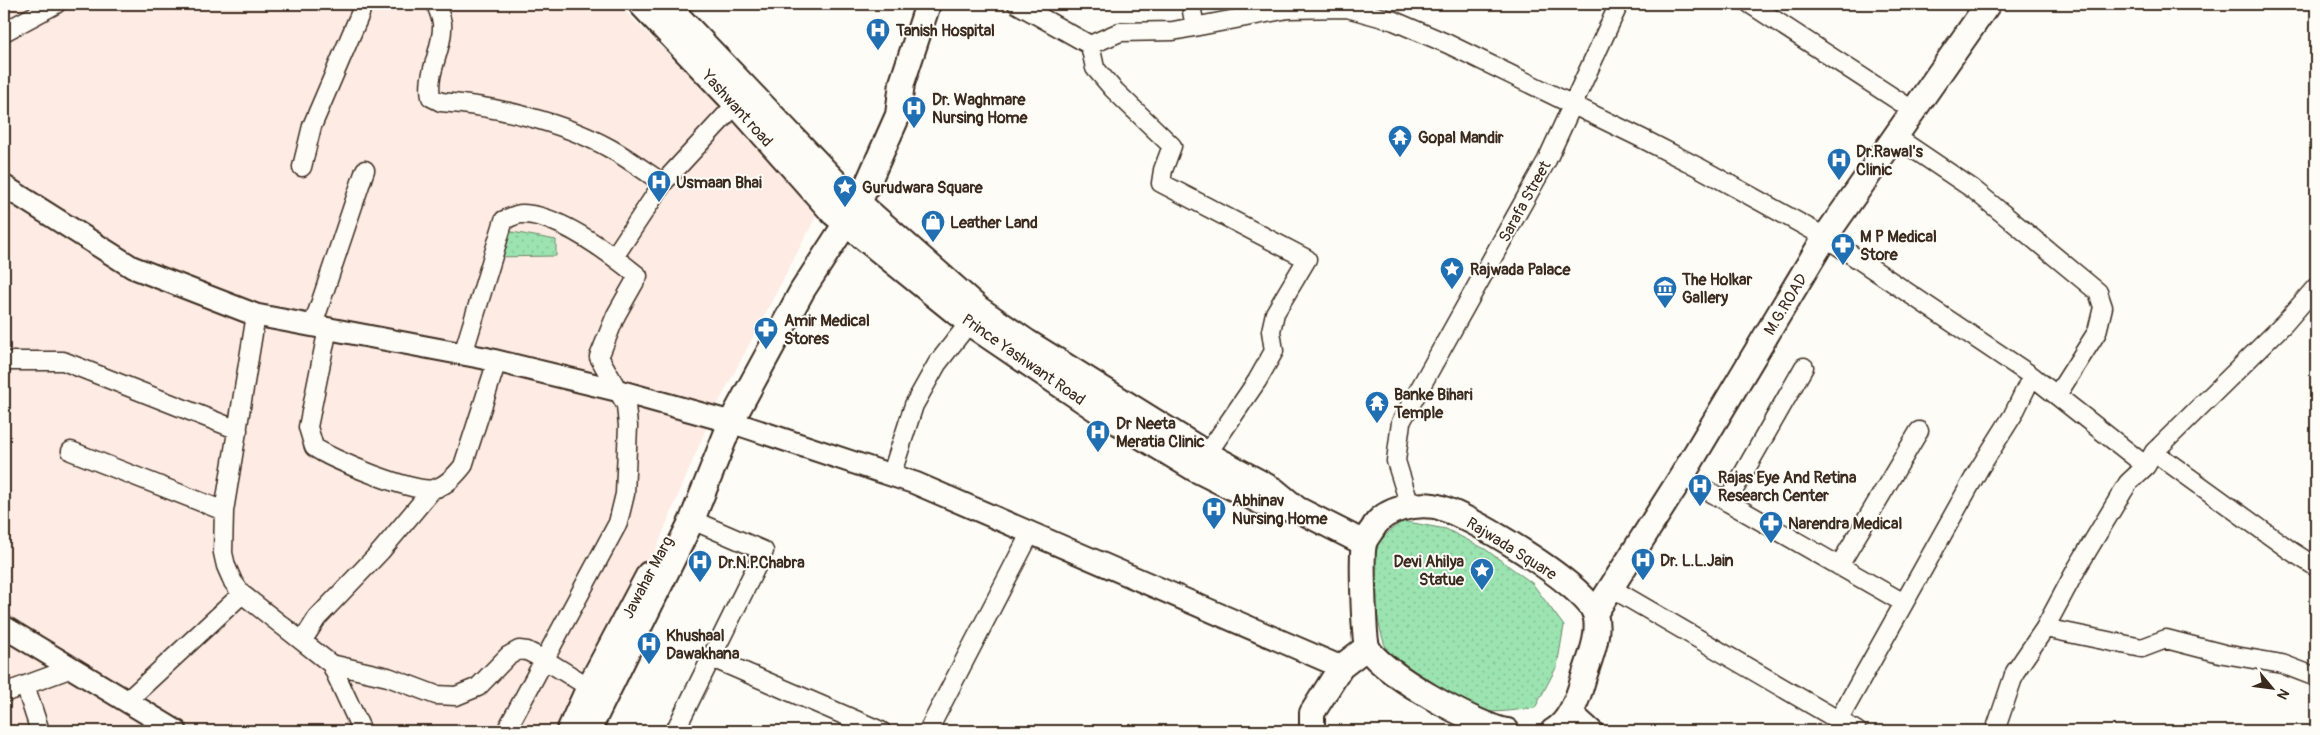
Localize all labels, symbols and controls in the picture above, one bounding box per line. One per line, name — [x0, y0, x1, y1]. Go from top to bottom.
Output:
hospital icon: Tanish Hospital — [865, 17, 891, 51]
place label: Tanish Hospital — [895, 21, 995, 41]
street label: Yashwant road — [697, 65, 777, 151]
place label: Dr. Waghmare Nursing Home — [932, 90, 1028, 128]
hospital icon: Dr. Waghmare Nursing Home — [901, 95, 927, 129]
temple icon: Gopal Mandir — [1387, 124, 1413, 158]
place label: Gopal Mandir — [1418, 128, 1504, 148]
place label: Dr.Rawal's Clinic — [1856, 142, 1924, 180]
hospital icon: Dr.Rawal's Clinic — [1826, 147, 1852, 181]
street label: Sarafa Street — [1494, 157, 1556, 246]
hospital icon: Usmaan Bhai — [646, 169, 672, 203]
place label: Usmaan Bhai — [676, 173, 762, 193]
place icon: Gurudwara Square — [832, 174, 858, 208]
place label: Gurudwara Square — [862, 178, 984, 198]
shop icon: Leather Land — [920, 209, 946, 243]
place label: Leather Land — [950, 213, 1038, 233]
place label: M P Medical Store — [1860, 227, 1937, 265]
pharmacy icon: M P Medical Store — [1830, 232, 1856, 266]
place icon: Rajwada Palace — [1439, 256, 1465, 290]
place label: Rajwada Palace — [1470, 260, 1571, 280]
place label: The Holkar Gallery — [1681, 270, 1752, 308]
street label: M.G.ROAD — [1760, 270, 1812, 339]
museum icon: The Holkar Gallery — [1652, 275, 1678, 309]
street label: Prince Yashwant Road — [958, 310, 1089, 410]
place label: Amir Medical Stores — [784, 311, 870, 349]
pharmacy icon: Amir Medical Stores — [753, 316, 779, 350]
place label: Banke Bihari Temple — [1393, 385, 1473, 423]
temple icon: Banke Bihari Temple — [1364, 390, 1390, 424]
place label: Dr Neeta Meratia Clinic — [1116, 414, 1205, 452]
hospital icon: Dr Neeta Meratia Clinic — [1085, 419, 1111, 453]
place label: Rajas Eye And Retina Research Center — [1718, 468, 1857, 506]
hospital icon: Rajas Eye And Retina Research Center — [1687, 473, 1713, 507]
place label: Abhinav Nursing Home — [1232, 491, 1328, 529]
hospital icon: Abhinav Nursing Home — [1201, 496, 1227, 530]
pharmacy icon: Narendra Medical — [1758, 510, 1784, 544]
street label: Rajwada Square — [1463, 513, 1561, 585]
place label: Narendra Medical — [1788, 514, 1902, 534]
street label: Jawahar Marg — [618, 533, 678, 622]
hospital icon: Dr. L.L.Jain — [1630, 547, 1656, 581]
hospital icon: Dr.N.P.Chabra — [687, 549, 713, 583]
place label: Dr. L.L.Jain — [1660, 551, 1734, 571]
place label: Devi Ahilya Statue — [1394, 552, 1465, 590]
place label: Dr.N.P.Chabra — [718, 553, 805, 573]
place icon: Devi Ahilya Statue — [1469, 557, 1495, 591]
place label: Khushaal Dawakhana — [666, 626, 740, 664]
hospital icon: Khushaal Dawakhana — [636, 631, 662, 665]
north arrow — [2248, 662, 2298, 712]
text: N — [2273, 686, 2293, 702]

